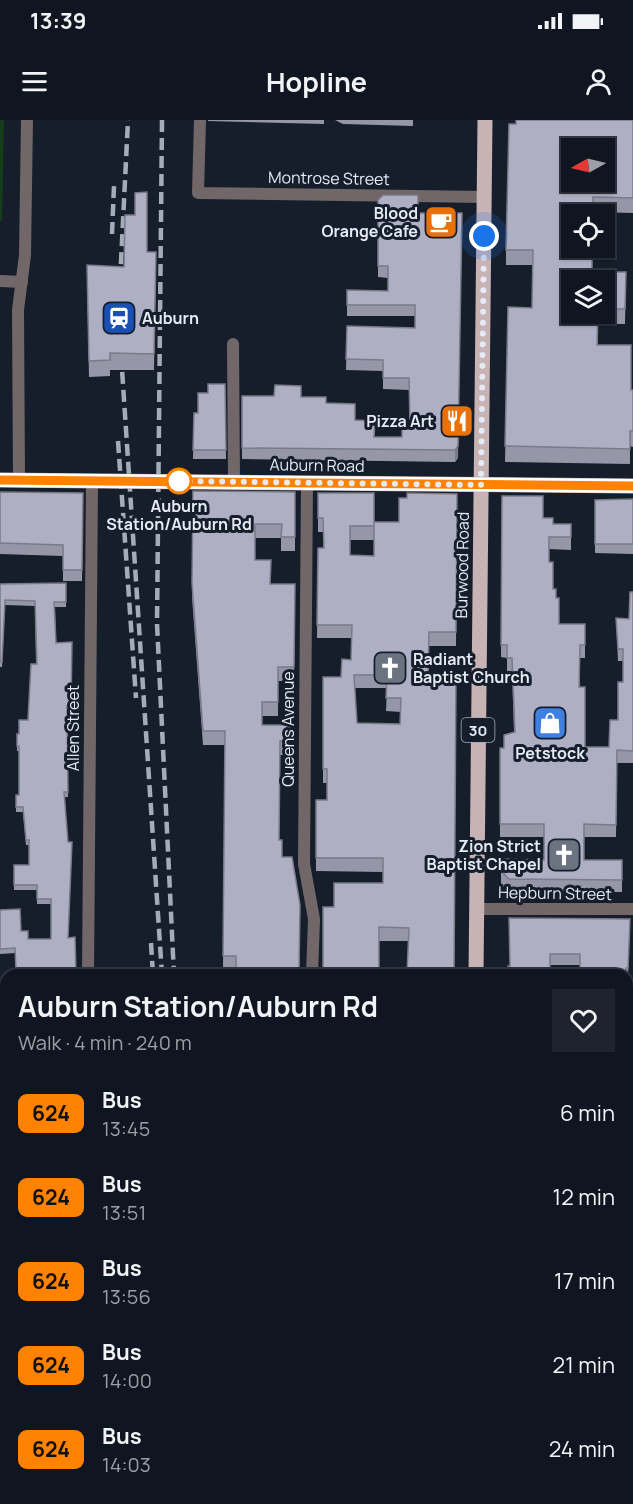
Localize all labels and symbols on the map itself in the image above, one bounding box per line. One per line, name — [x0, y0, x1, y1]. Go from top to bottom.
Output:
north arrow — [561, 138, 615, 192]
street label: Montrose Street — [268, 166, 390, 190]
place label: Blood Orange Cafe — [322, 202, 418, 242]
cafe icon: Blood Orange Cafe — [423, 204, 459, 240]
your location — [469, 221, 499, 251]
station icon: Auburn — [101, 300, 137, 336]
place label: Auburn — [142, 307, 199, 329]
restaurant icon: Pizza Art — [439, 403, 475, 439]
place label: Pizza Art — [366, 410, 434, 432]
street label: Auburn Road — [269, 453, 365, 477]
marker: Auburn Station/Auburn Rd — [166, 468, 192, 494]
place label: Auburn Station/Auburn Rd — [106, 495, 252, 535]
street label: Burwood Road — [450, 512, 474, 618]
place label: Radiant Baptist Church — [413, 648, 530, 688]
church icon: Radiant Baptist Church — [372, 650, 408, 686]
street label: Queens Avenue — [277, 671, 299, 787]
street label: Allen Street — [62, 685, 84, 771]
shop icon: Petstock — [532, 705, 568, 741]
road number: 30 — [462, 718, 494, 742]
place label: Petstock — [515, 742, 585, 764]
place label: Zion Strict Baptist Chapel — [427, 835, 541, 875]
church icon: Zion Strict Baptist Chapel — [546, 837, 582, 873]
street label: Hepburn Street — [498, 881, 612, 905]

